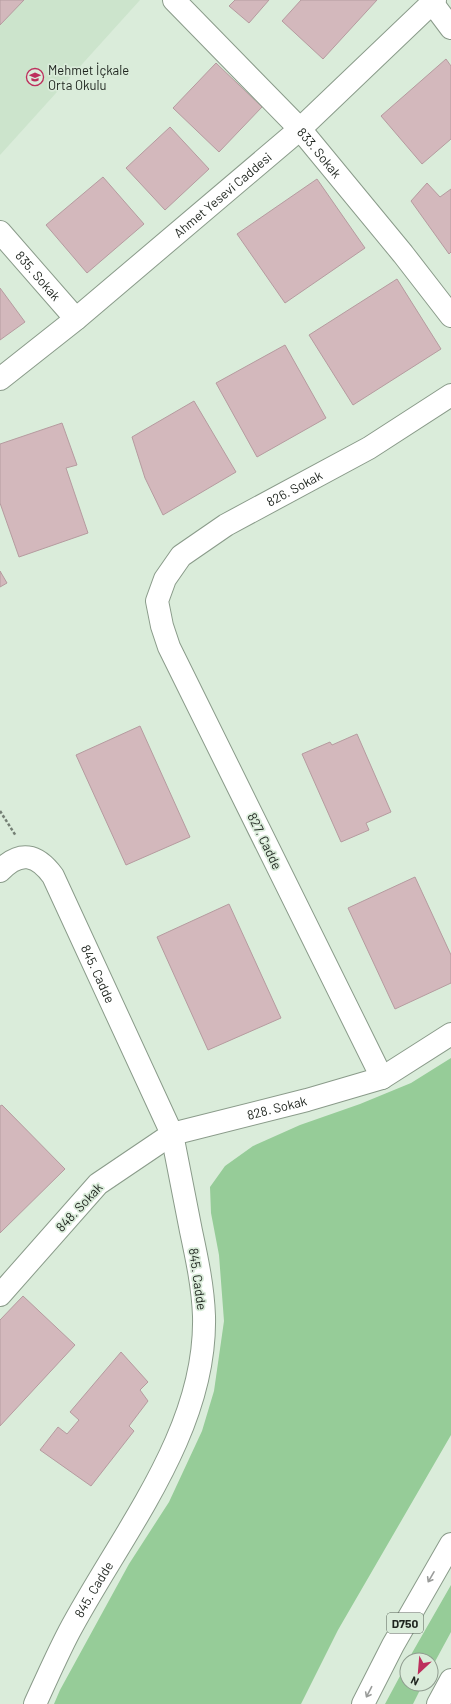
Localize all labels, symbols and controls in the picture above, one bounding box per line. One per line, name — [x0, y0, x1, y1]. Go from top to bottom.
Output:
place label: Mehmet İçkale Orta Okulu — [48, 62, 129, 93]
school or university icon: Mehmet İçkale Orta Okulu — [25, 67, 45, 87]
street label: 833. Sokak — [294, 124, 345, 182]
street label: Ahmet Yesevi Caddesi — [170, 149, 275, 241]
street label: 835. Sokak — [12, 248, 64, 304]
street label: 826. Sokak — [264, 467, 325, 510]
street label: 827. Cadde — [244, 810, 286, 872]
street label: 845. Cadde — [78, 942, 119, 1006]
street label: 828. Sokak — [245, 1092, 309, 1123]
street label: 848. Sokak — [52, 1179, 106, 1235]
street label: 845. Cadde — [186, 1247, 210, 1311]
street label: 845. Cadde — [71, 1558, 116, 1620]
one-way arrow — [426, 1571, 434, 1583]
road number: D750 — [387, 1613, 423, 1633]
north arrow — [399, 1652, 439, 1692]
text: N — [408, 1674, 421, 1689]
one-way arrow — [365, 1686, 372, 1698]

